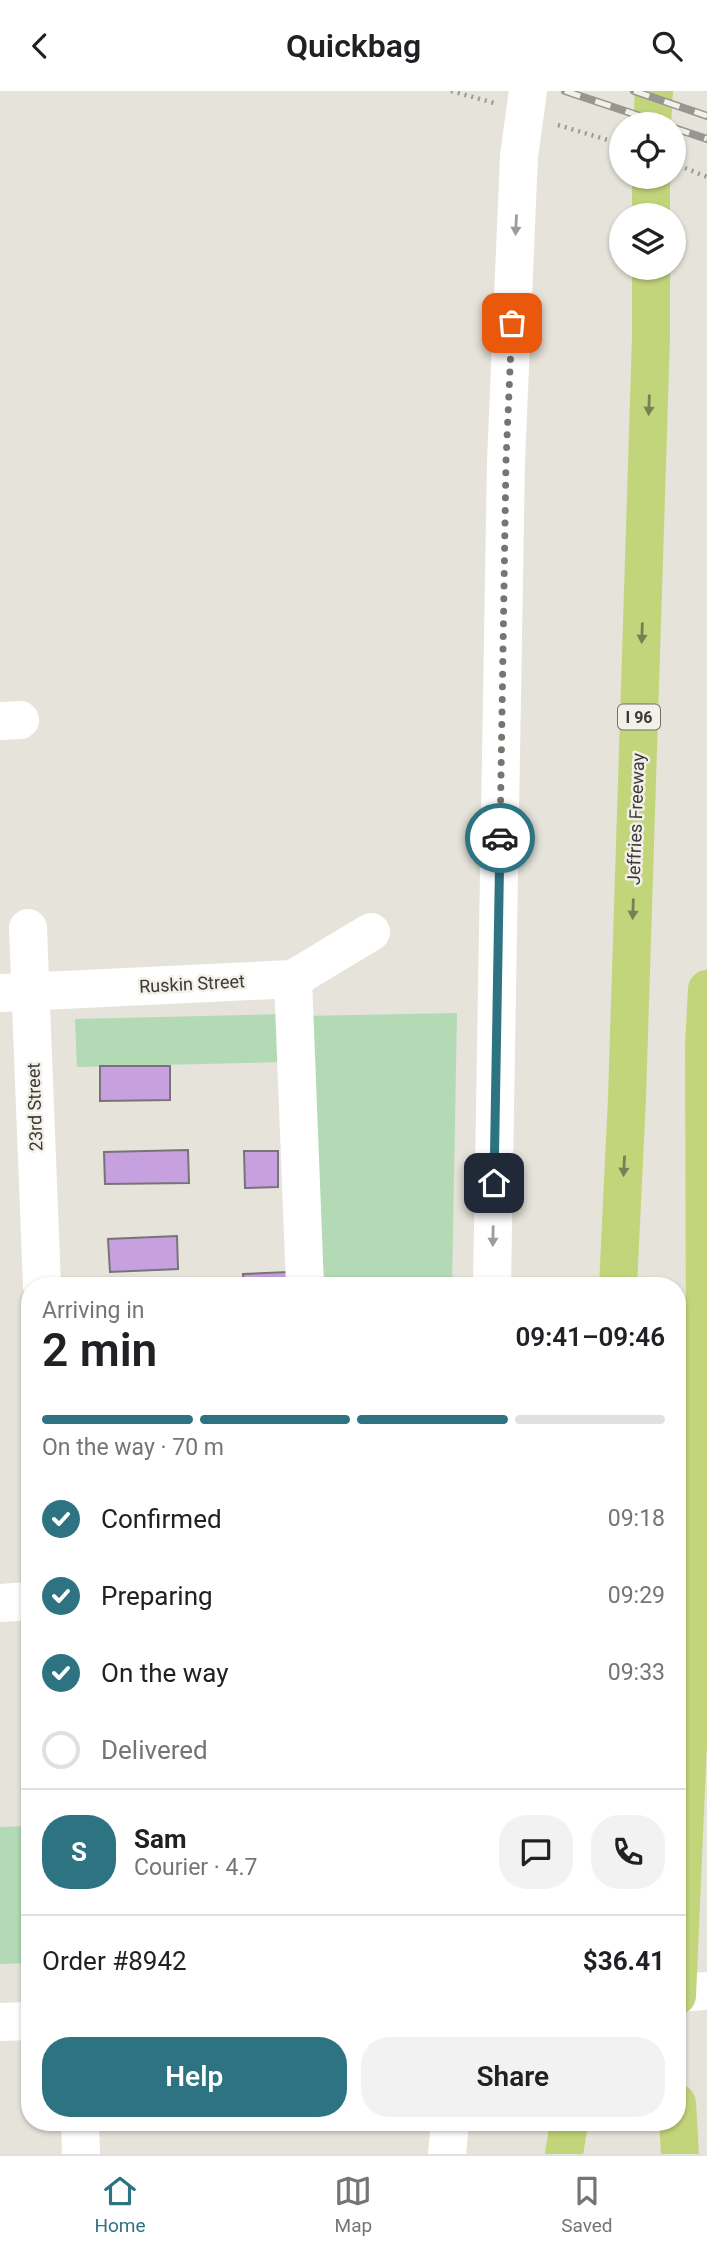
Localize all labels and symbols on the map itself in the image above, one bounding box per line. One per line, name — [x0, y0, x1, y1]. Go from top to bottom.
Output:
one-way arrow — [511, 214, 522, 236]
pin — [482, 293, 542, 353]
one-way arrow — [643, 395, 655, 417]
one-way arrow — [636, 622, 647, 644]
road number: I 96 — [618, 705, 660, 729]
street label: Jeffries Freeway — [623, 752, 648, 885]
courier — [465, 803, 535, 873]
one-way arrow — [628, 898, 639, 920]
street label: Ruskin Street — [139, 970, 245, 997]
street label: 23rd Street — [22, 1062, 47, 1151]
pin — [464, 1153, 524, 1213]
one-way arrow — [619, 1155, 630, 1177]
one-way arrow — [487, 1225, 499, 1247]

